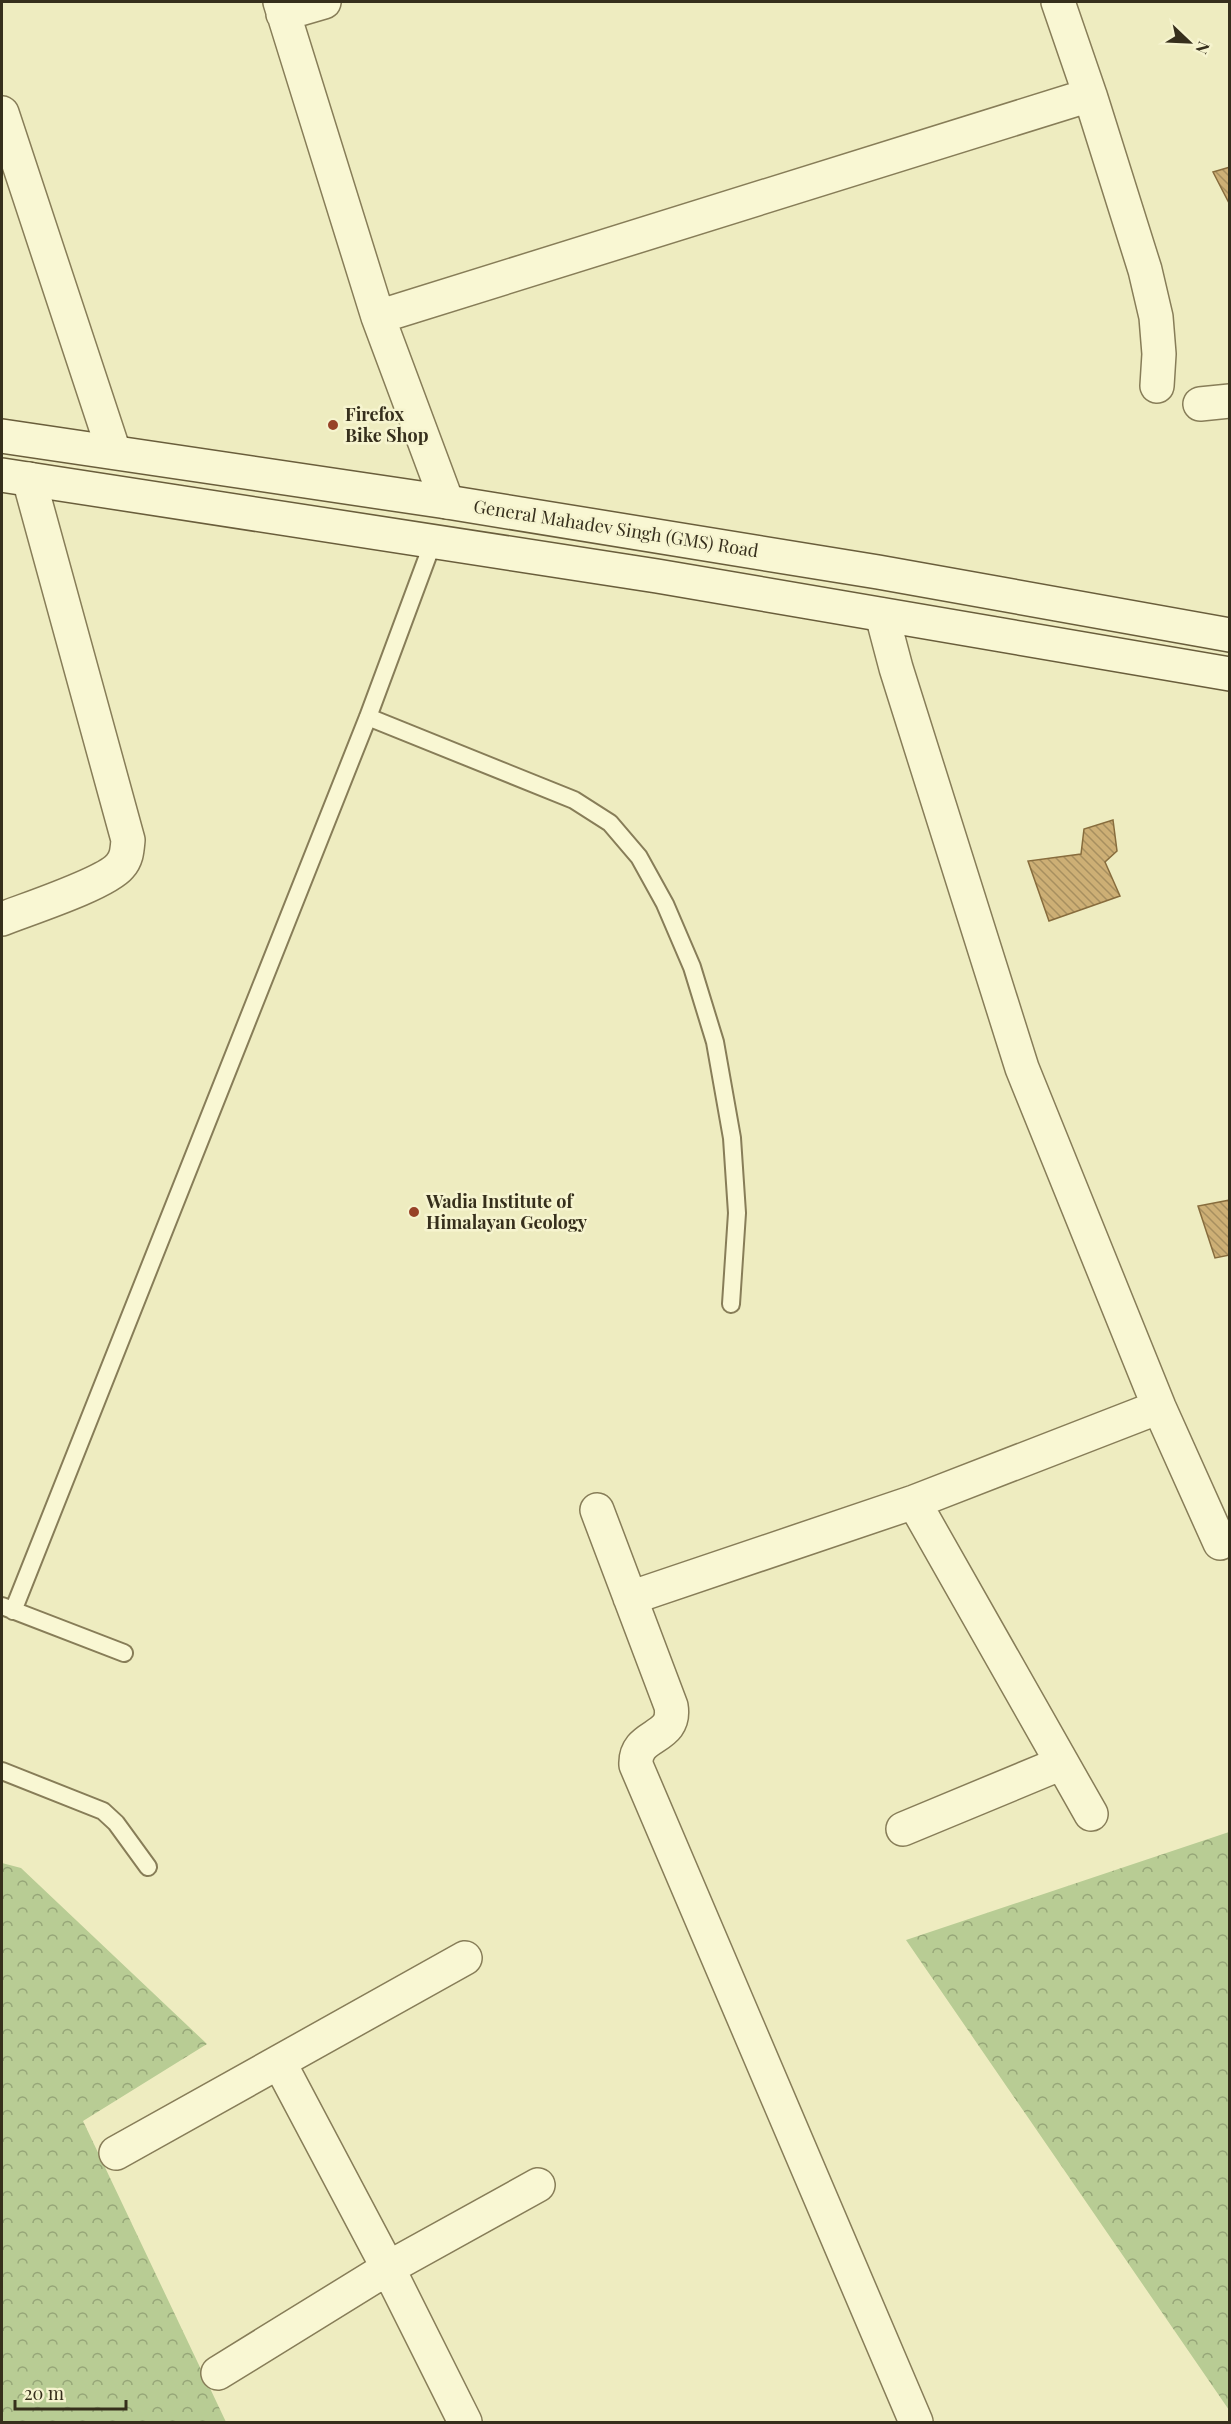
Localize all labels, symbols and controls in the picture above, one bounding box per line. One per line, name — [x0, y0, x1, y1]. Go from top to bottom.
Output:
north arrow — [1159, 12, 1219, 72]
text: N — [1191, 39, 1215, 58]
place label: Firefox Bike Shop — [345, 402, 429, 447]
marker: Firefox Bike Shop — [326, 418, 340, 432]
street label: General Mahadev Singh (GMS) Road — [472, 494, 761, 562]
place label: Wadia Institute of Himalayan Geology — [425, 1189, 588, 1234]
marker: Wadia Institute of Himalayan Geology — [407, 1205, 421, 1219]
scale bar — [15, 2373, 126, 2411]
text: 20 m — [24, 2381, 64, 2405]

